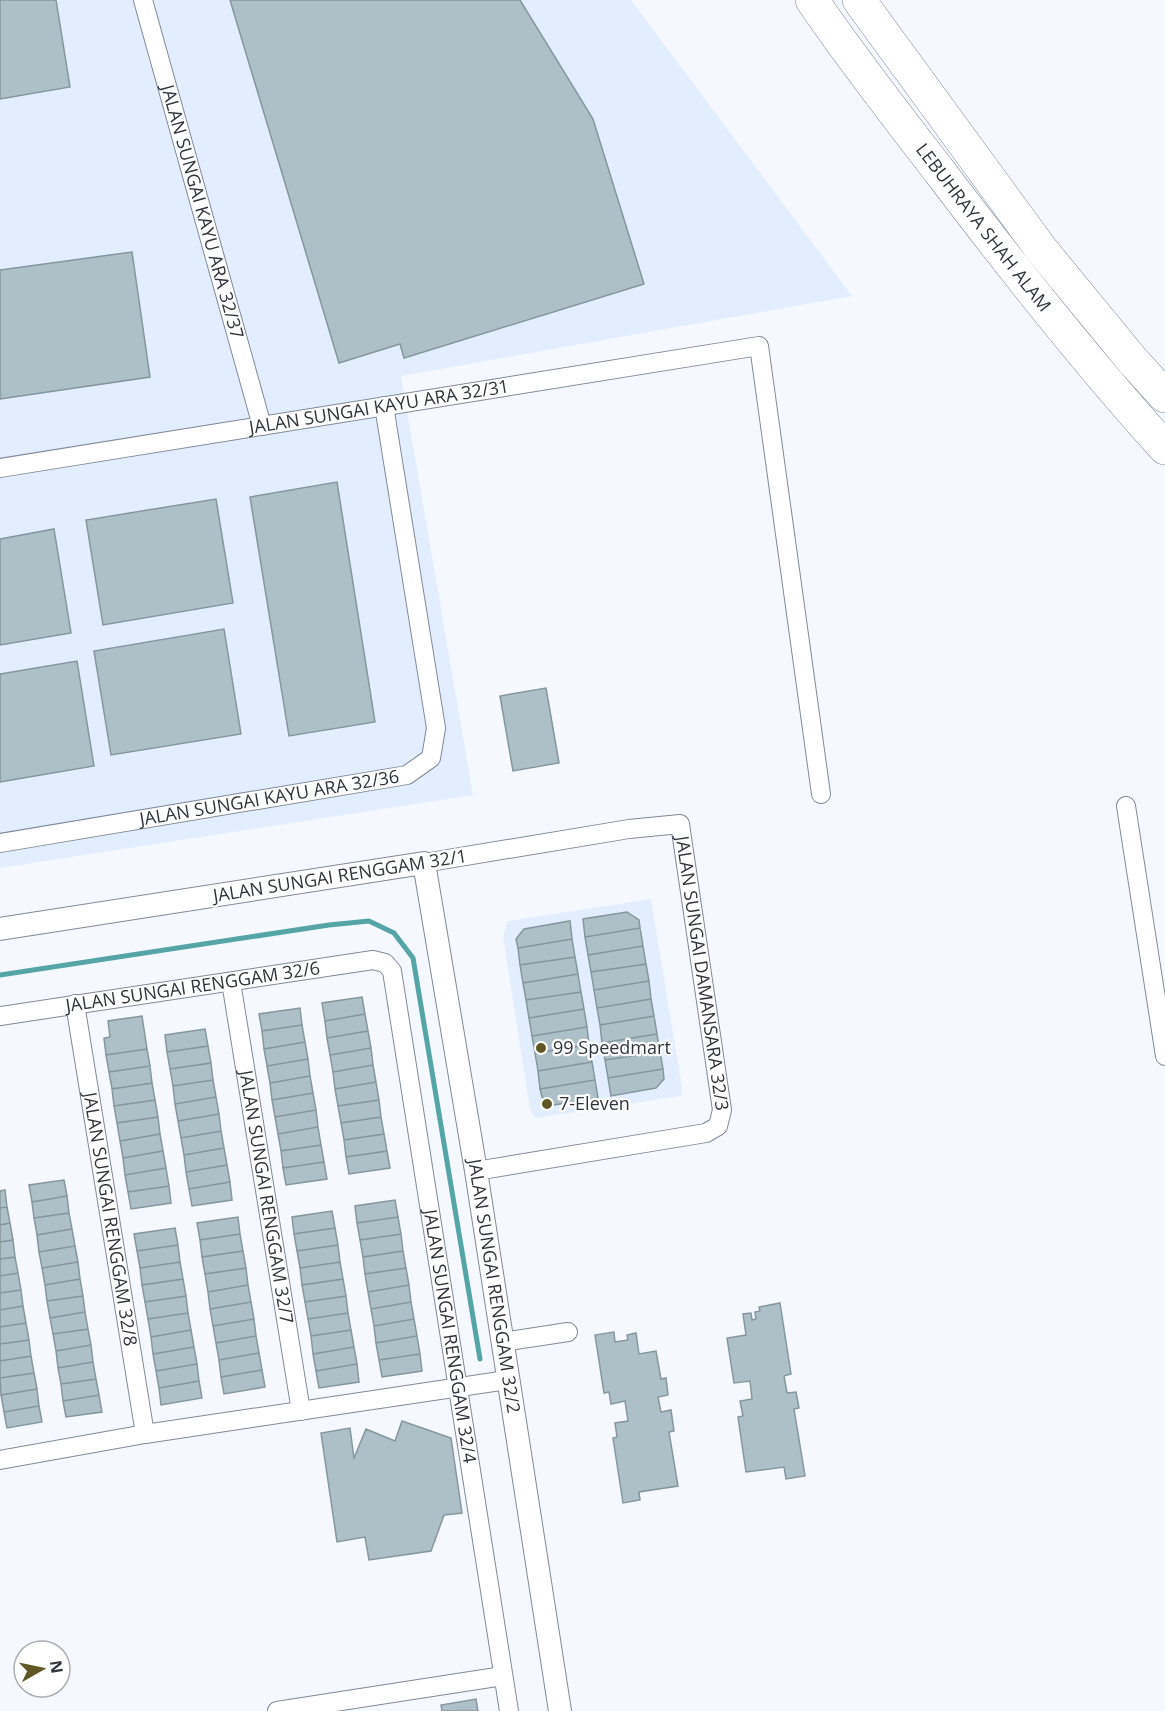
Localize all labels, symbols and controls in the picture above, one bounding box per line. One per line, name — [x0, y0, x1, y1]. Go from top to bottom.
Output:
street label: JALAN SUNGAI KAYU ARA 32/37 — [156, 80, 250, 341]
street label: LEBUHRAYA SHAH ALAM — [911, 138, 1057, 316]
street label: JALAN SUNGAI KAYU ARA 32/31 — [245, 373, 511, 439]
street label: JALAN SUNGAI KAYU ARA 32/36 — [136, 764, 401, 831]
street label: JALAN SUNGAI DAMANSARA 32/3 — [671, 832, 735, 1112]
street label: JALAN SUNGAI RENGGAM 32/1 — [209, 843, 468, 907]
street label: JALAN SUNGAI RENGGAM 32/6 — [62, 955, 321, 1017]
place label: 99 Speedmart — [553, 1035, 671, 1059]
marker: 99 Speedmart — [534, 1041, 548, 1055]
street label: JALAN SUNGAI RENGGAM 32/7 — [234, 1066, 300, 1326]
street label: JALAN SUNGAI RENGGAM 32/8 — [78, 1088, 143, 1348]
place label: 7-Eleven — [559, 1091, 630, 1115]
marker: 7-Eleven — [540, 1097, 554, 1111]
street label: JALAN SUNGAI RENGGAM 32/2 — [463, 1155, 526, 1415]
street label: JALAN SUNGAI RENGGAM 32/4 — [419, 1206, 483, 1465]
north arrow — [12, 1639, 72, 1699]
text: N — [45, 1659, 69, 1675]

